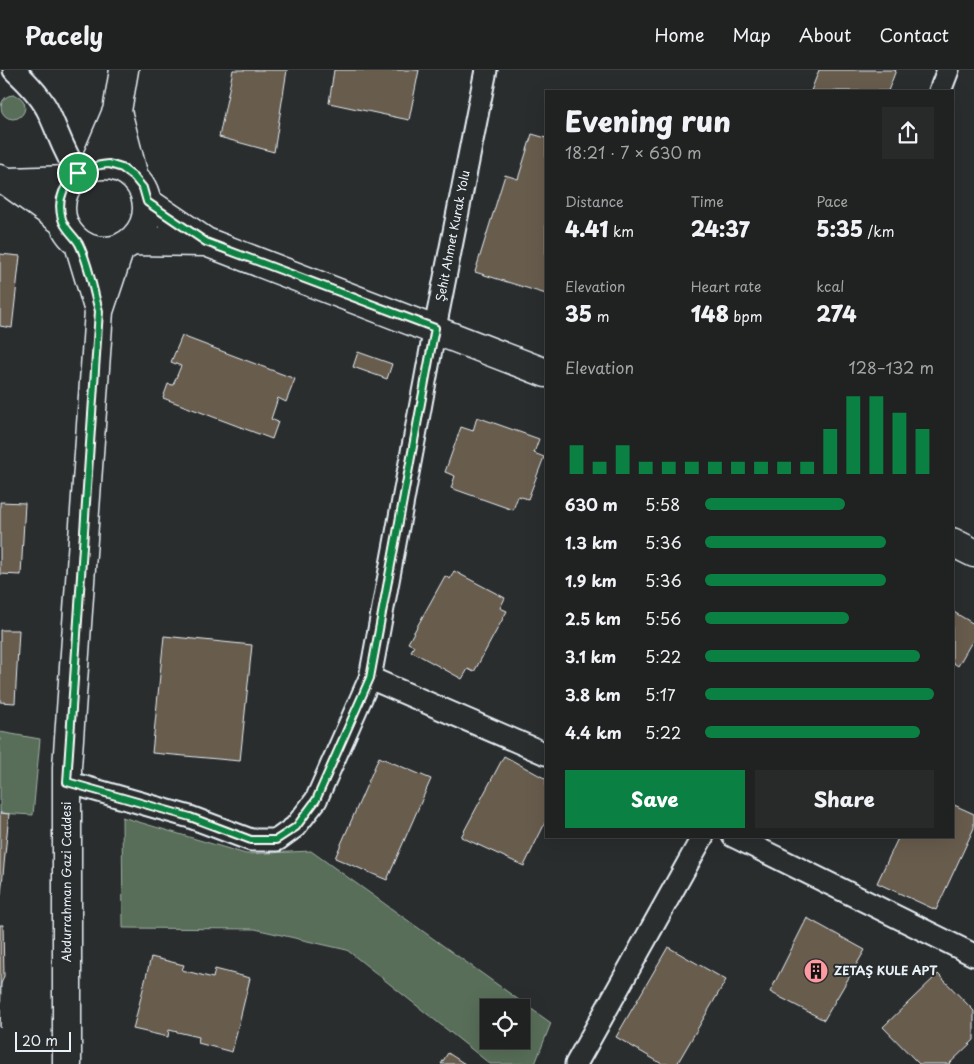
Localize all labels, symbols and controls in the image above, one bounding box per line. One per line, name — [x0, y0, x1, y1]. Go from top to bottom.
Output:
text: Pacely — [25, 17, 103, 53]
text: Home — [654, 21, 704, 48]
text: Map — [732, 21, 771, 48]
text: About — [799, 21, 851, 48]
text: Contact — [879, 21, 949, 48]
text: Evening run — [565, 99, 731, 142]
button: share — [882, 107, 934, 159]
text: 18:21 · 7 × 630 m — [565, 140, 702, 164]
pin — [57, 152, 99, 194]
icon: arrive — [64, 159, 92, 187]
street label: Şehit Ahmet Kurak Yolu — [430, 168, 474, 303]
text: Distance — [565, 191, 624, 212]
text: Time — [691, 191, 724, 212]
text: Pace — [816, 191, 848, 212]
text: 4.41 — [565, 212, 608, 244]
text: 24:37 — [691, 212, 750, 244]
text: 5:35 — [816, 212, 863, 244]
text: km — [608, 221, 634, 242]
text: /km — [863, 221, 894, 242]
text: Elevation — [565, 276, 625, 297]
text: Heart rate — [691, 276, 761, 297]
text: kcal — [816, 276, 844, 297]
text: 35 — [565, 297, 592, 329]
text: 148 — [691, 297, 729, 329]
text: 274 — [816, 297, 857, 329]
text: m — [592, 306, 609, 327]
text: bpm — [729, 306, 762, 327]
text: Elevation — [565, 355, 634, 379]
text: 128–132 m — [848, 355, 934, 379]
text: 630 m — [565, 492, 618, 516]
text: 5:58 — [645, 492, 680, 516]
text: 1.3 km — [565, 530, 617, 554]
text: 5:36 — [645, 530, 682, 554]
text: 1.9 km — [565, 568, 617, 592]
text: 5:36 — [645, 568, 682, 592]
text: 2.5 km — [565, 606, 621, 630]
text: 5:56 — [645, 606, 681, 630]
text: 3.1 km — [565, 644, 616, 668]
text: 5:22 — [645, 644, 681, 668]
text: 3.8 km — [565, 682, 621, 706]
text: 5:17 — [645, 682, 676, 706]
text: 4.4 km — [565, 720, 622, 744]
text: 5:22 — [645, 720, 681, 744]
button: Save — [565, 770, 745, 828]
button: Share — [755, 770, 934, 828]
street label: Abdurrahman Gazi Caddesi — [57, 802, 75, 962]
building icon: ZETAŞ KULE APT — [803, 958, 829, 984]
place label: ZETAŞ KULE APT — [834, 961, 938, 979]
map controls — [480, 999, 530, 1049]
button: locate — [480, 999, 530, 1049]
scale bar — [15, 1029, 71, 1052]
text: 20 m — [22, 1030, 58, 1051]

